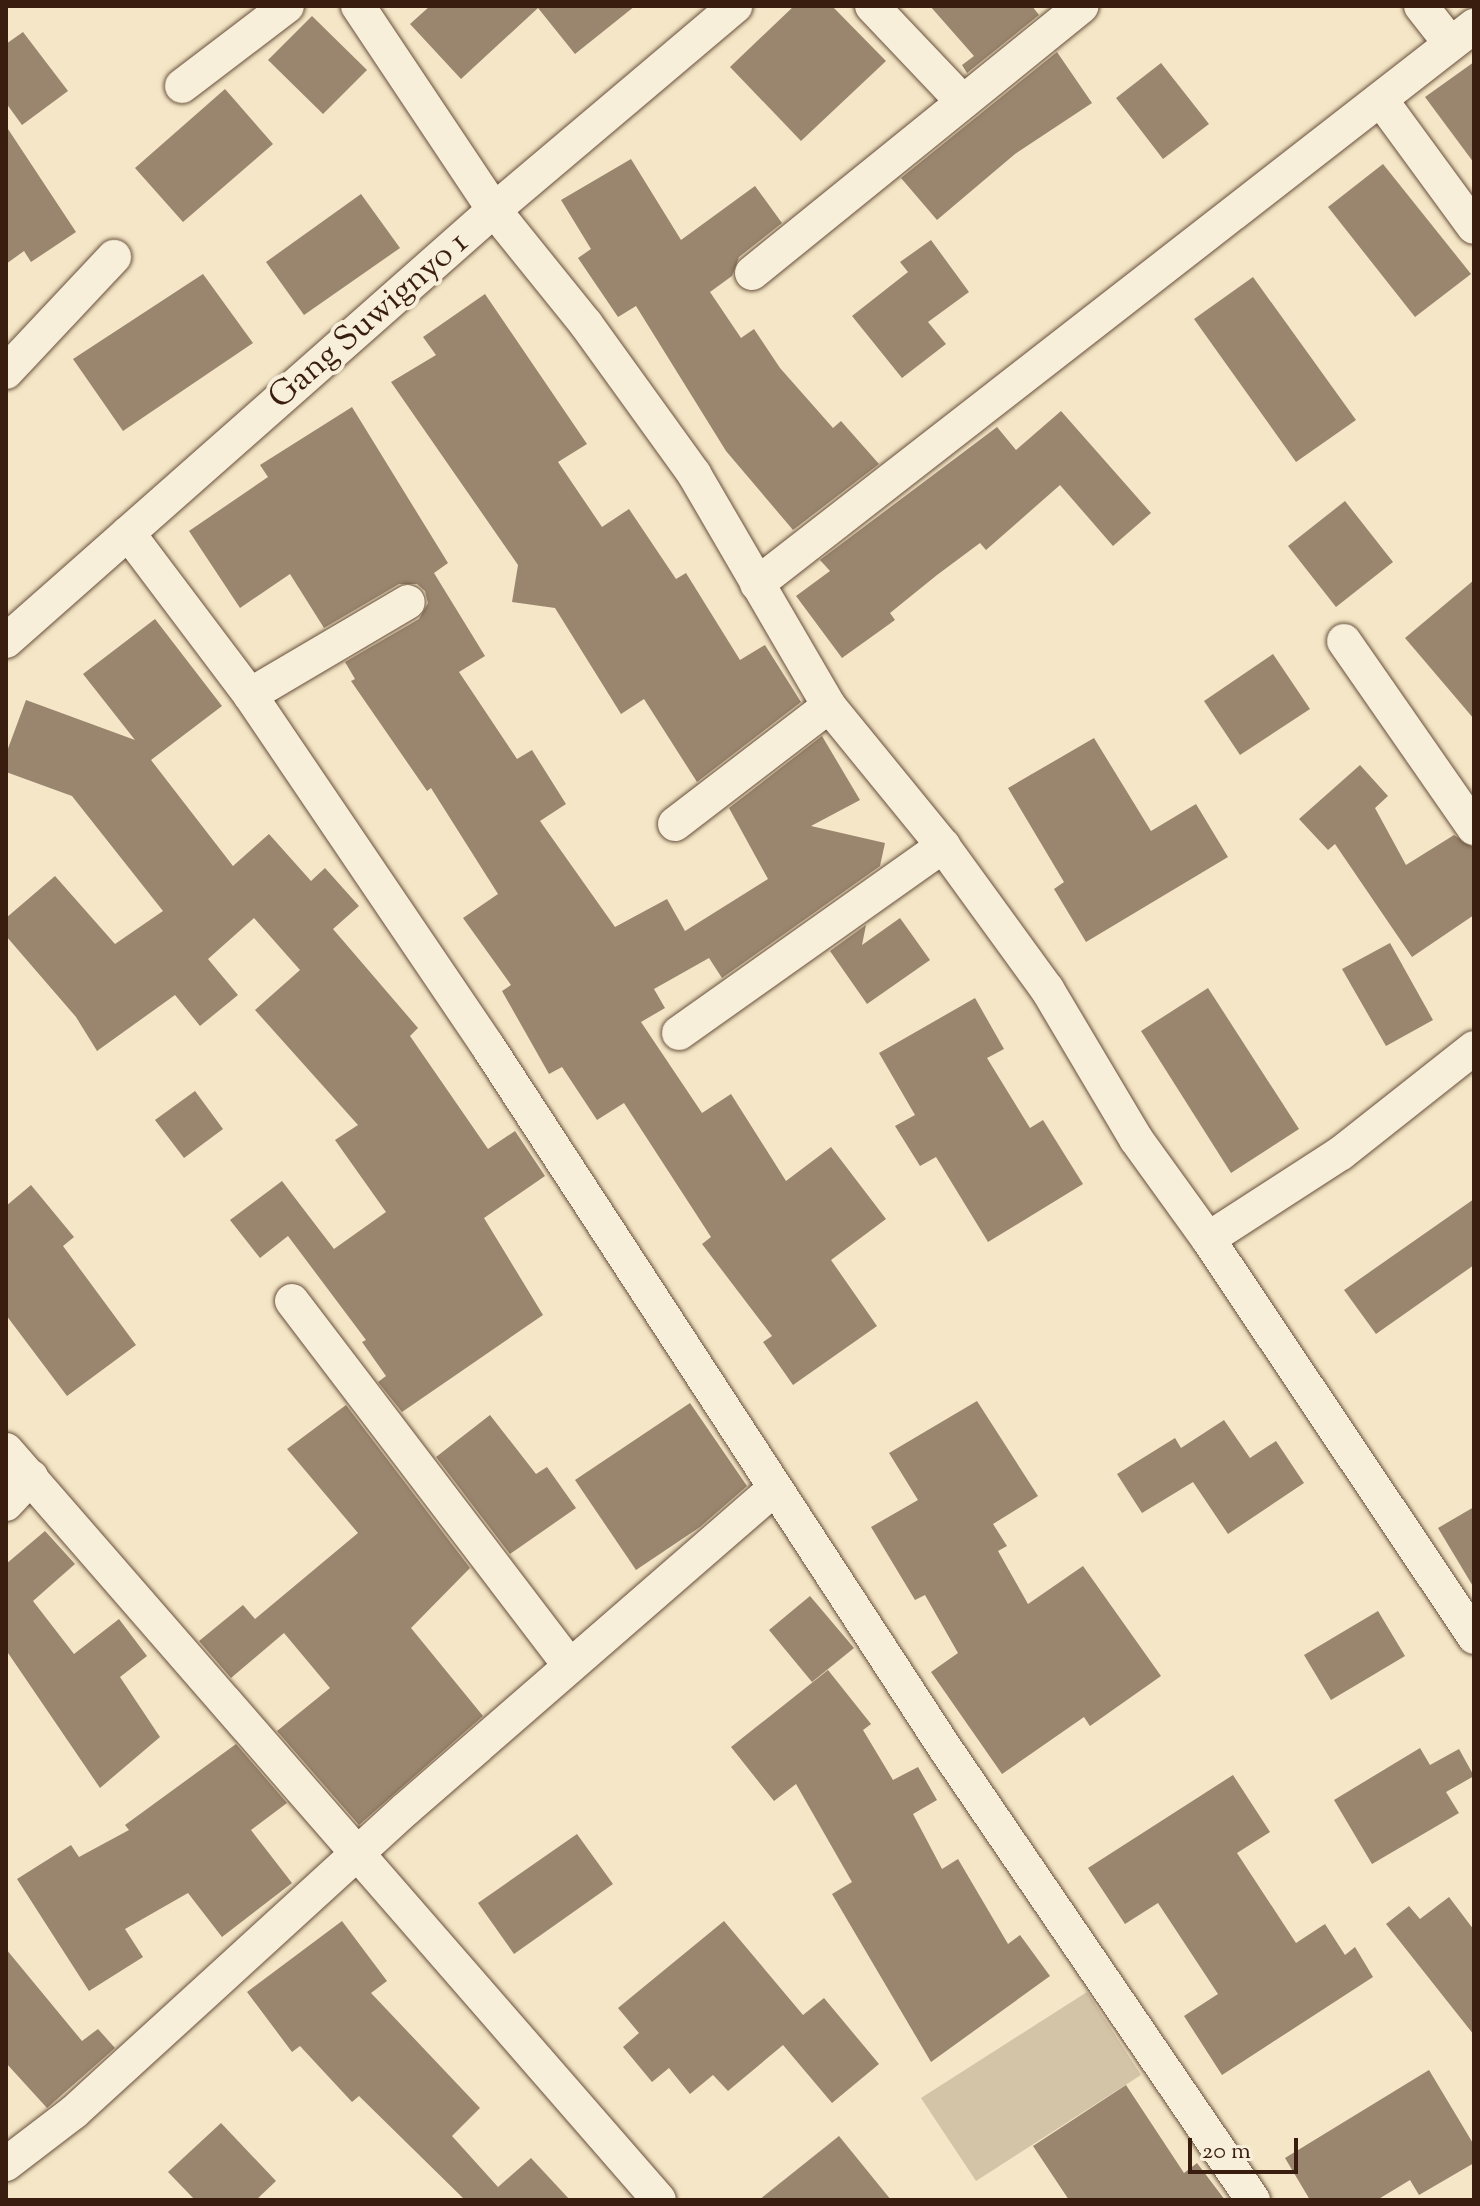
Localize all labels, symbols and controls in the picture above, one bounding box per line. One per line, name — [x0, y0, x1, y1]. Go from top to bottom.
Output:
street label: Gang Suwignyo 1 — [261, 223, 477, 419]
scale bar — [1192, 2122, 1302, 2172]
text: 20 m — [1202, 2135, 1251, 2169]

